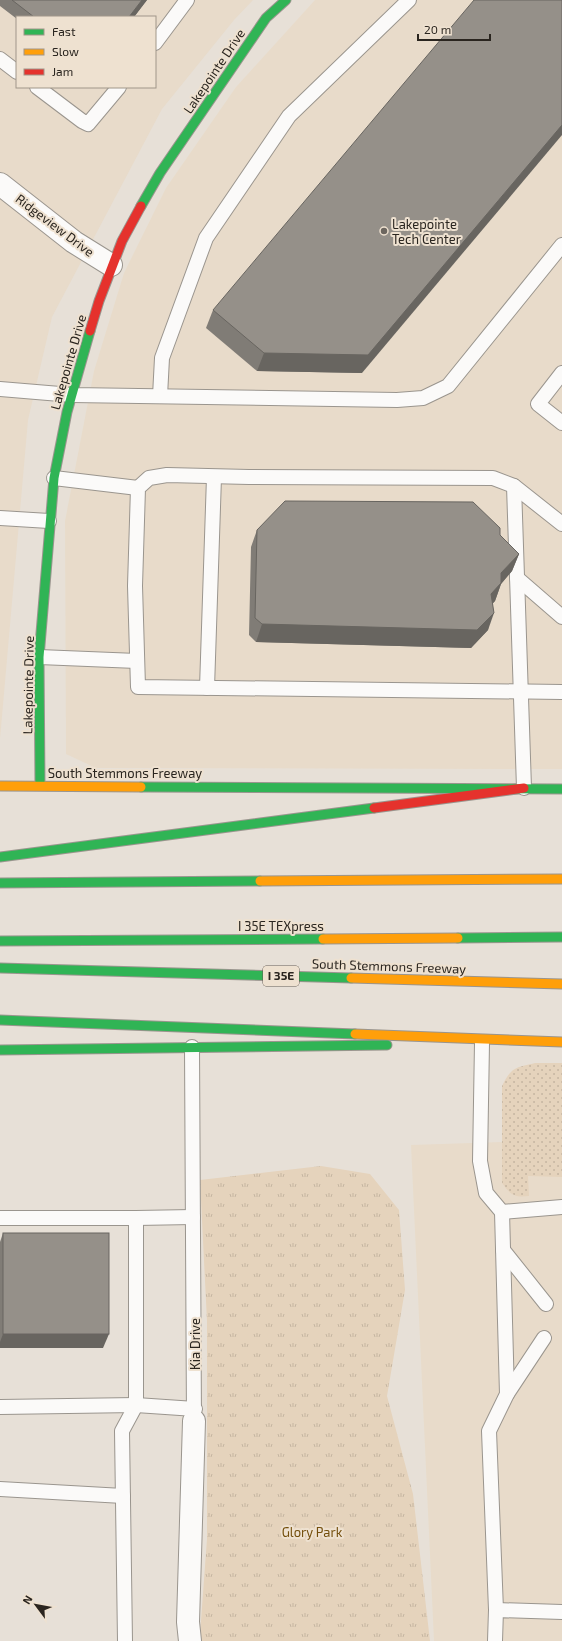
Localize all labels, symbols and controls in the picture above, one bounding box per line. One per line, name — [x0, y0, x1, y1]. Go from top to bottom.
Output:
legend — [16, 16, 156, 88]
scale bar — [418, 16, 490, 42]
text: 20 m — [424, 22, 451, 36]
text: Fast — [52, 24, 76, 38]
street label: Lakepointe Drive — [180, 26, 248, 116]
text: Slow — [52, 44, 79, 58]
text: Jam — [52, 64, 73, 78]
street label: Ridgeview Drive — [13, 190, 97, 260]
place label: Lakepointe Tech Center — [392, 216, 461, 247]
marker: Lakepointe Tech Center — [379, 226, 389, 236]
street label: Lakepointe Drive — [47, 312, 89, 412]
street label: Lakepointe Drive — [19, 636, 37, 734]
street label: South Stemmons Freeway — [48, 765, 202, 781]
street label: I 35E TEXpress — [238, 918, 324, 934]
street label: South Stemmons Freeway — [312, 955, 467, 977]
road number: I 35E — [263, 966, 299, 986]
street label: Kia Drive — [187, 1318, 203, 1370]
park label: Glory Park — [282, 1524, 343, 1540]
north arrow — [16, 1585, 56, 1625]
text: N — [19, 1593, 35, 1606]

